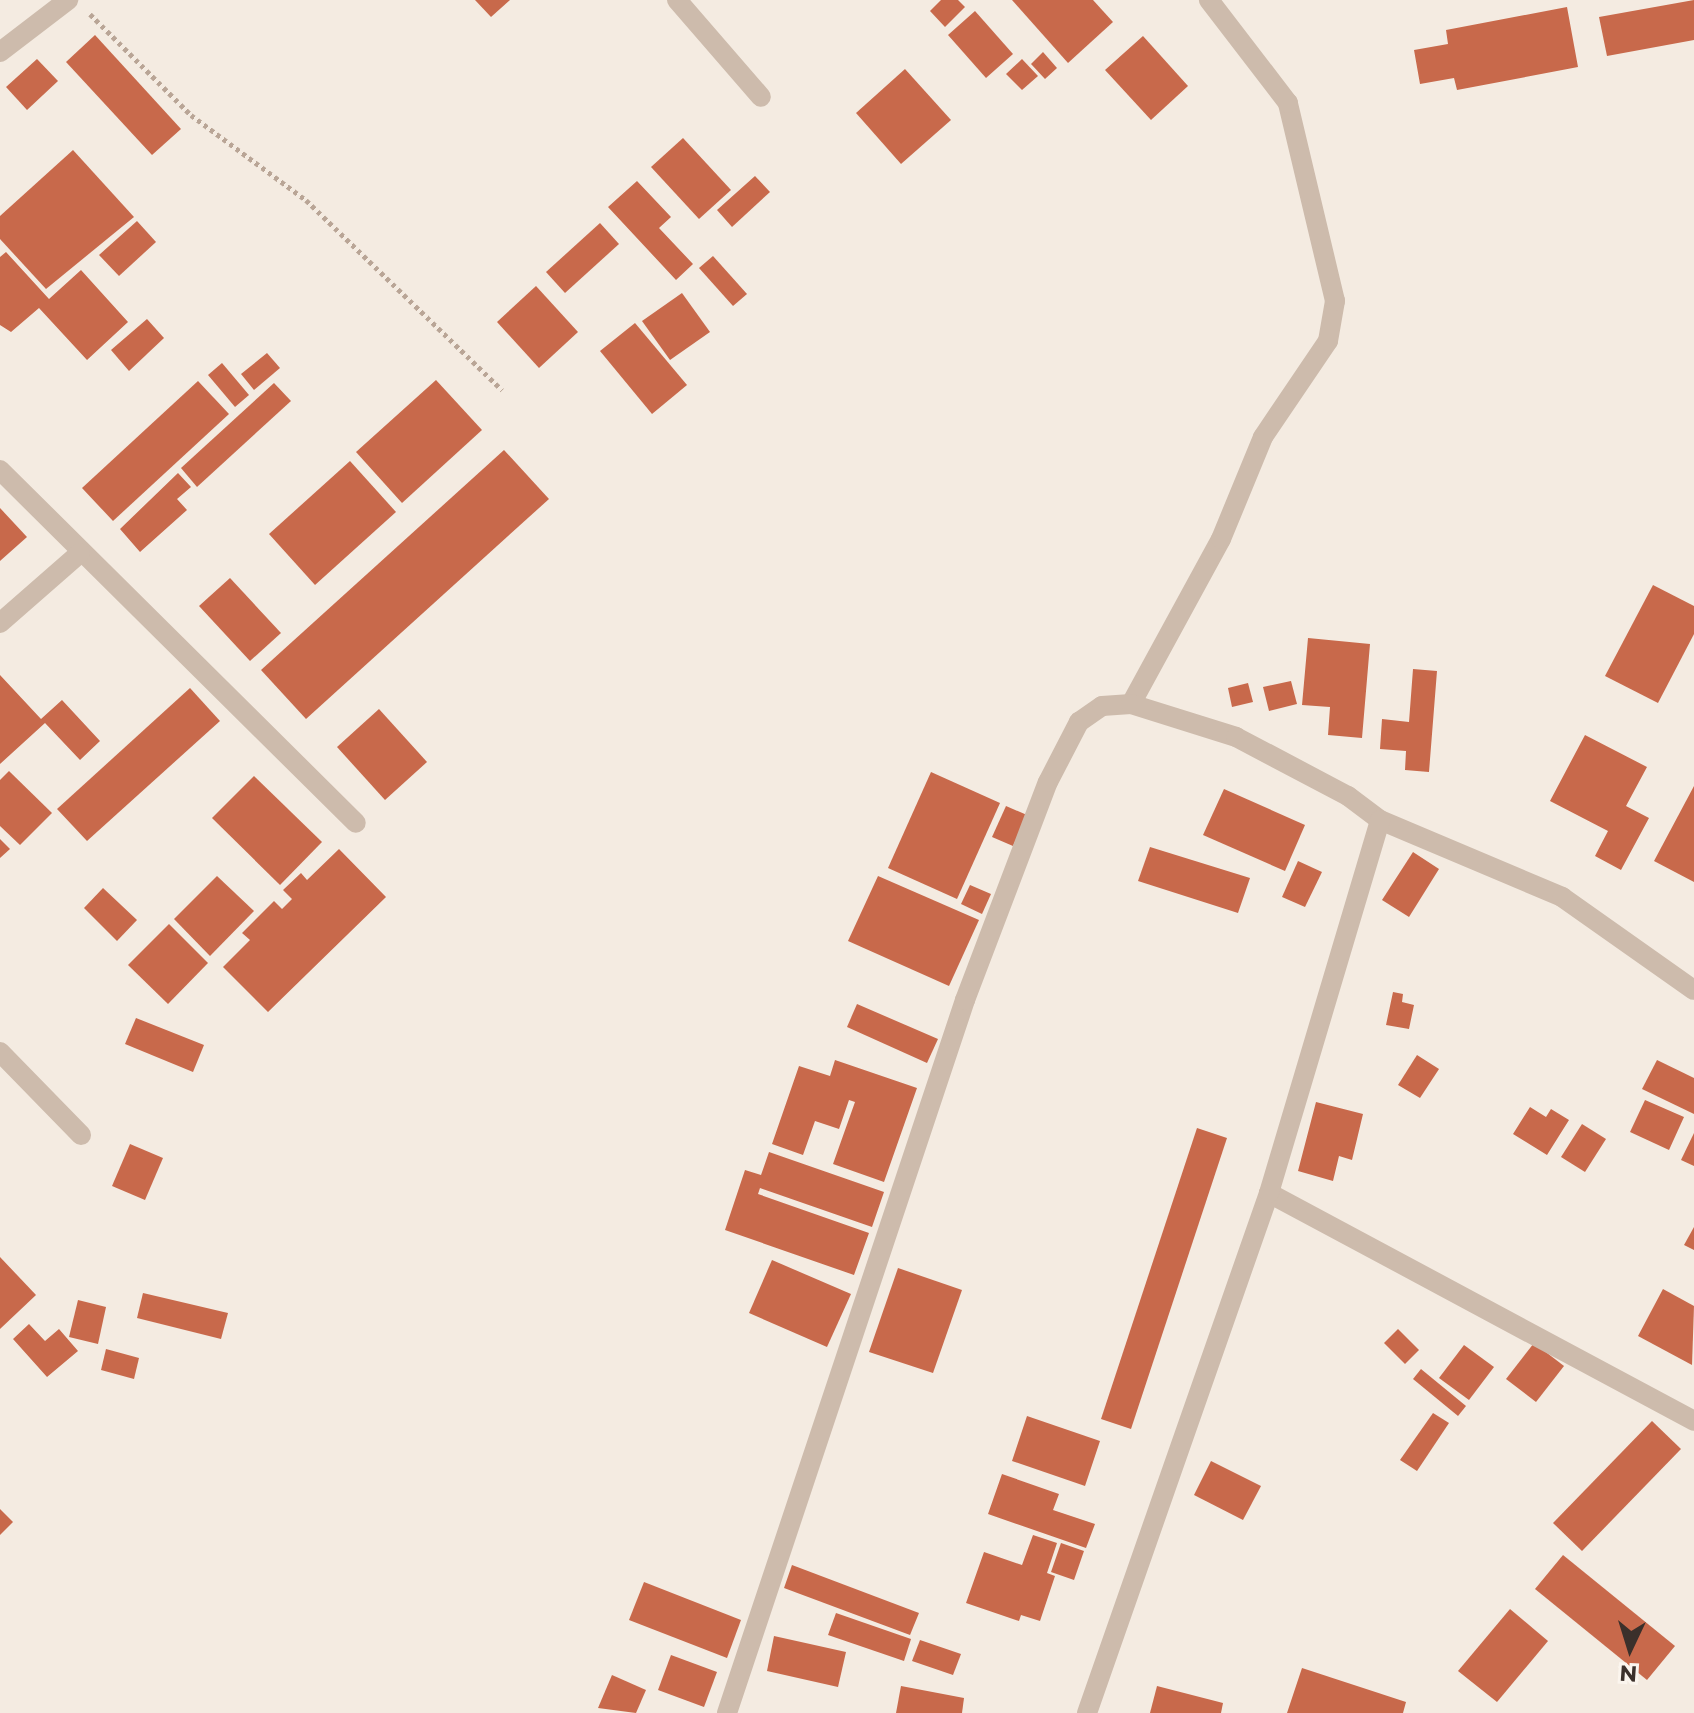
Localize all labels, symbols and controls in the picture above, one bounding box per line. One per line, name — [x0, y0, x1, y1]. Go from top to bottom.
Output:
north arrow — [1590, 1609, 1670, 1689]
text: N — [1618, 1659, 1638, 1688]

